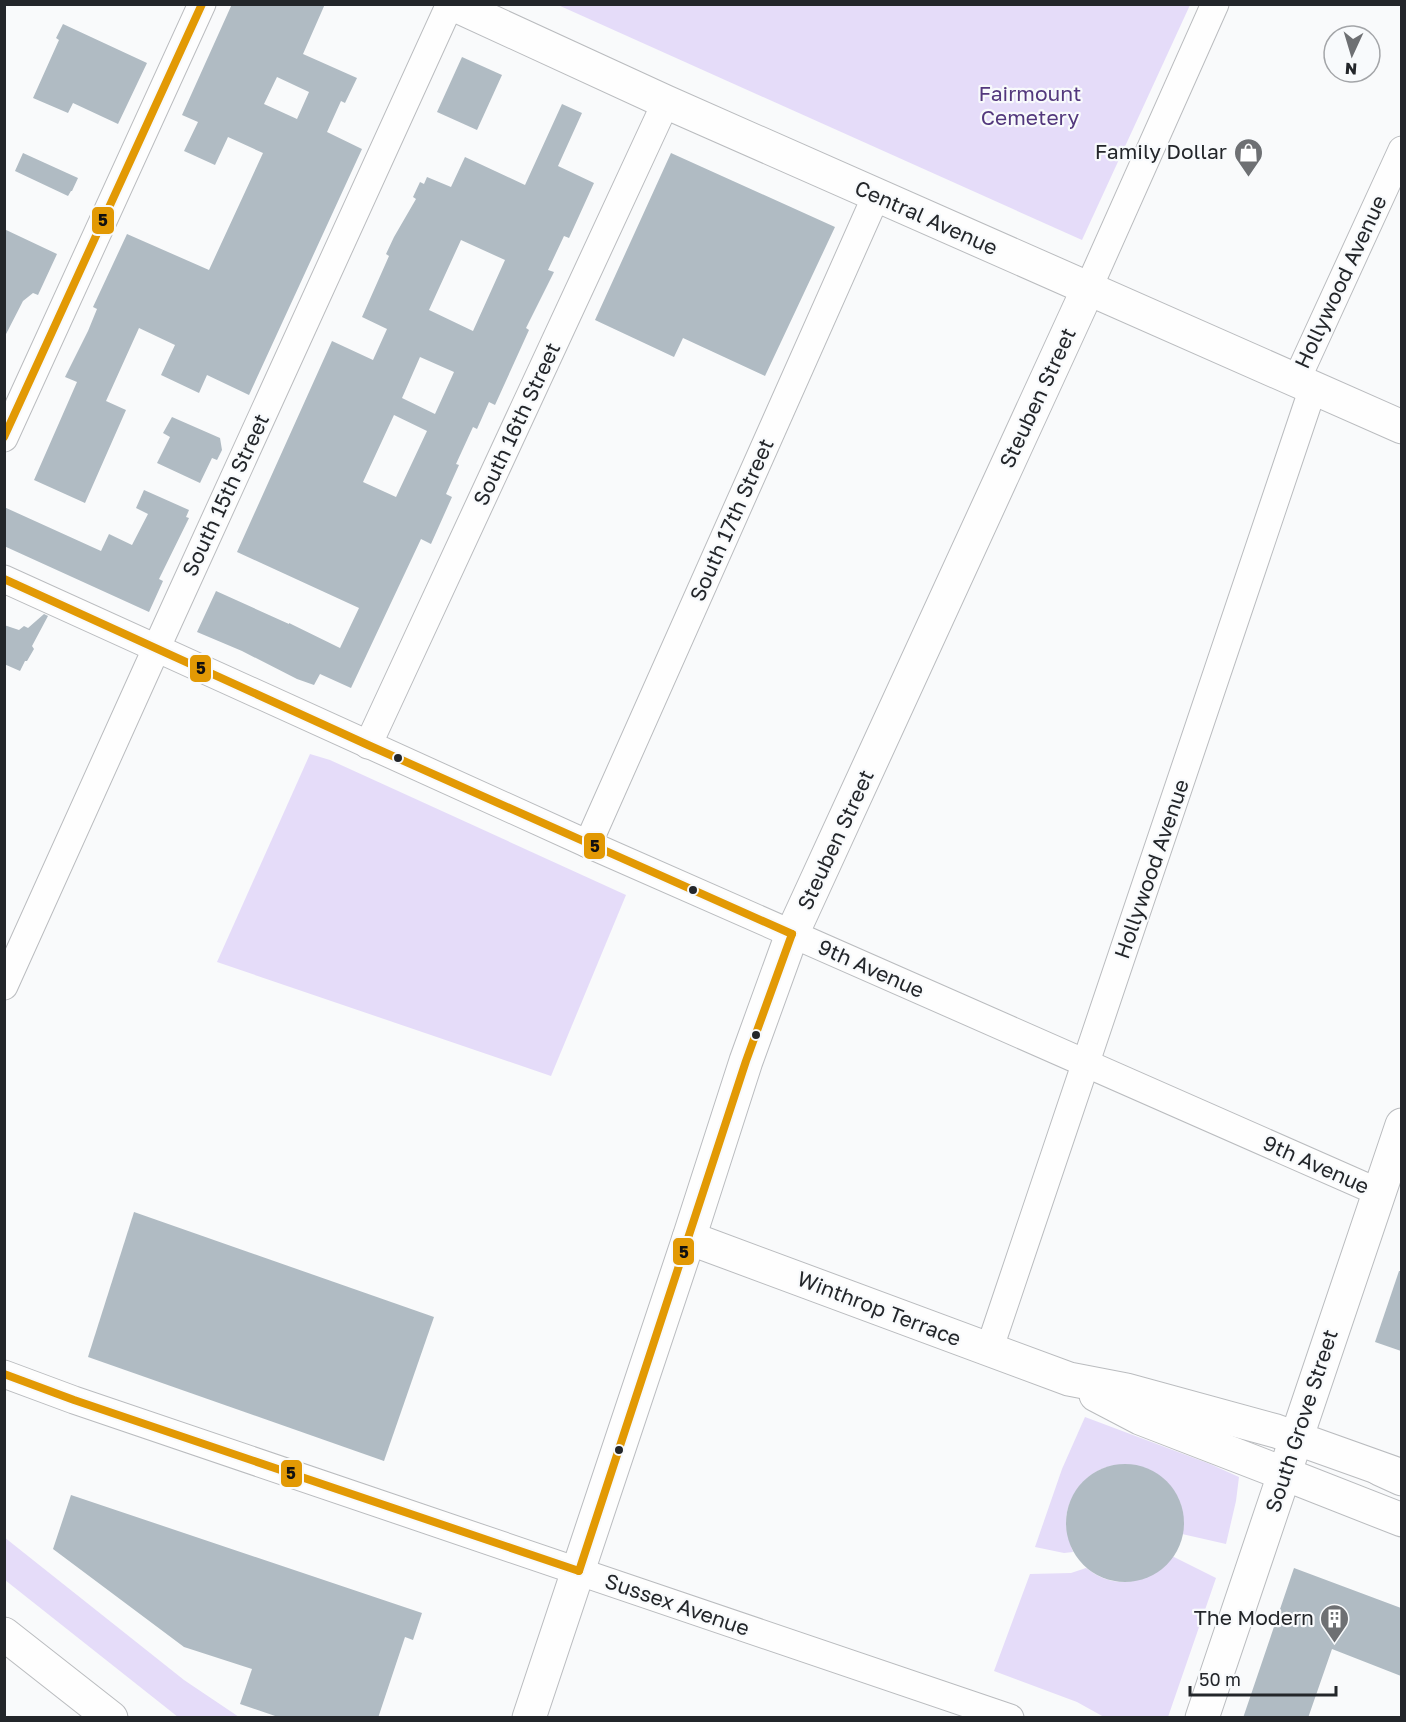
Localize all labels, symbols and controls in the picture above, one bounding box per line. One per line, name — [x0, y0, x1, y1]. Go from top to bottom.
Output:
north arrow — [1322, 24, 1382, 84]
text: N — [1344, 59, 1358, 79]
park label: Fairmount Cemetery — [979, 80, 1081, 130]
shop icon: Family Dollar — [1232, 136, 1264, 178]
place label: Family Dollar — [1095, 138, 1227, 164]
street label: Central Avenue — [851, 174, 1002, 260]
street label: Hollywood Avenue — [1289, 191, 1392, 372]
line badge: 5 — [91, 206, 115, 235]
text: 5 — [98, 210, 108, 230]
street label: Steuben Street — [993, 323, 1081, 472]
street label: South 16th Street — [467, 338, 565, 509]
street label: South 15th Street — [176, 409, 274, 580]
street label: South 17th Street — [684, 434, 779, 605]
line badge: 5 — [189, 654, 212, 683]
text: 5 — [196, 658, 206, 678]
unlabelled marker — [392, 752, 404, 764]
street label: Steuben Street — [791, 765, 879, 914]
street label: Hollywood Avenue — [1108, 776, 1194, 962]
line badge: 5 — [583, 832, 606, 860]
text: 5 — [590, 836, 600, 856]
unlabelled marker — [687, 884, 699, 896]
street label: 9th Avenue — [814, 933, 928, 1003]
unlabelled marker — [750, 1029, 762, 1041]
street label: 9th Avenue — [1259, 1129, 1373, 1199]
line badge: 5 — [672, 1237, 695, 1266]
text: 5 — [679, 1242, 689, 1262]
street label: Winthrop Terrace — [794, 1265, 965, 1351]
street label: South Grove Street — [1259, 1326, 1343, 1516]
unlabelled marker — [613, 1444, 625, 1456]
line badge: 5 — [280, 1459, 303, 1488]
text: 5 — [286, 1463, 296, 1483]
street label: Sussex Avenue — [602, 1567, 753, 1641]
building icon: The Modern — [1319, 1602, 1351, 1644]
place label: The Modern — [1194, 1604, 1314, 1630]
scale bar — [1190, 1659, 1336, 1697]
text: 50 m — [1199, 1668, 1241, 1690]

